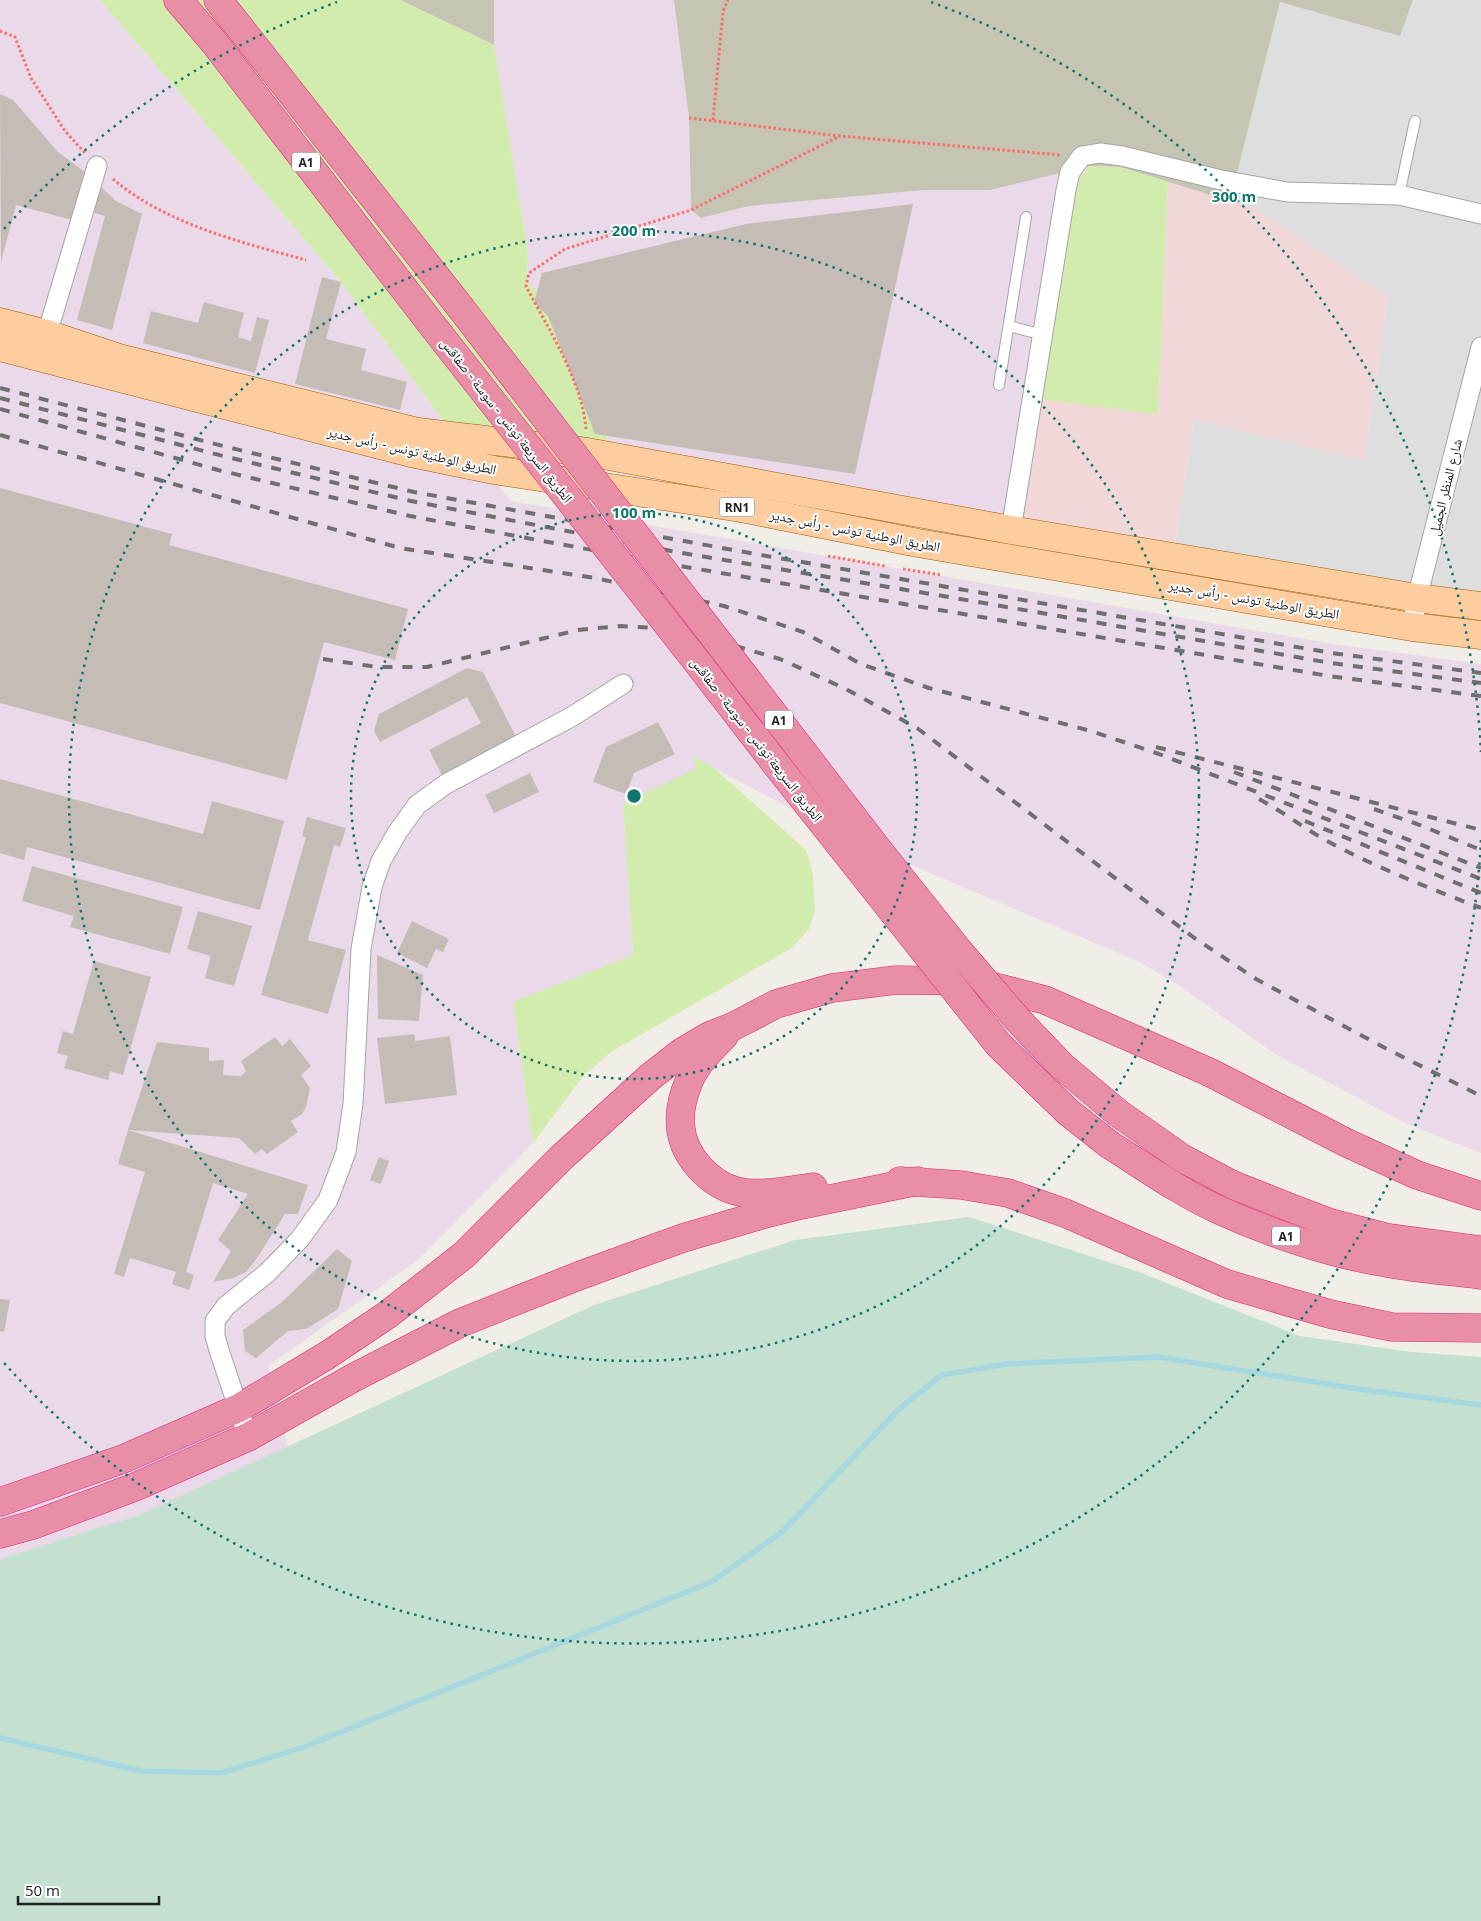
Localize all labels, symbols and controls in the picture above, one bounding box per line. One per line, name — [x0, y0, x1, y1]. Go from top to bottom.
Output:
road number: A1 — [292, 152, 320, 172]
text: 300 m — [1212, 186, 1256, 206]
text: 200 m — [612, 220, 656, 240]
street label: الطريق السريعة تونس - سوسة - صفاقس — [436, 334, 577, 507]
street label: الطريق الوطنية تونس - رأس جدير — [324, 421, 498, 480]
street label: شارع المنظر الجميل — [1424, 437, 1467, 538]
road number: RN1 — [720, 498, 754, 516]
text: 100 m — [612, 502, 656, 522]
street label: الطريق الوطنية تونس - رأس جدير — [767, 504, 942, 557]
street label: الطريق الوطنية تونس - رأس جدير — [1166, 574, 1341, 624]
street label: الطريق السريعة تونس - سوسة - صفاقس — [686, 653, 827, 826]
road number: A1 — [765, 710, 793, 730]
centre of rings — [625, 787, 643, 805]
road number: A1 — [1272, 1226, 1300, 1246]
scale bar — [18, 1874, 159, 1906]
text: 50 m — [25, 1880, 60, 1900]

